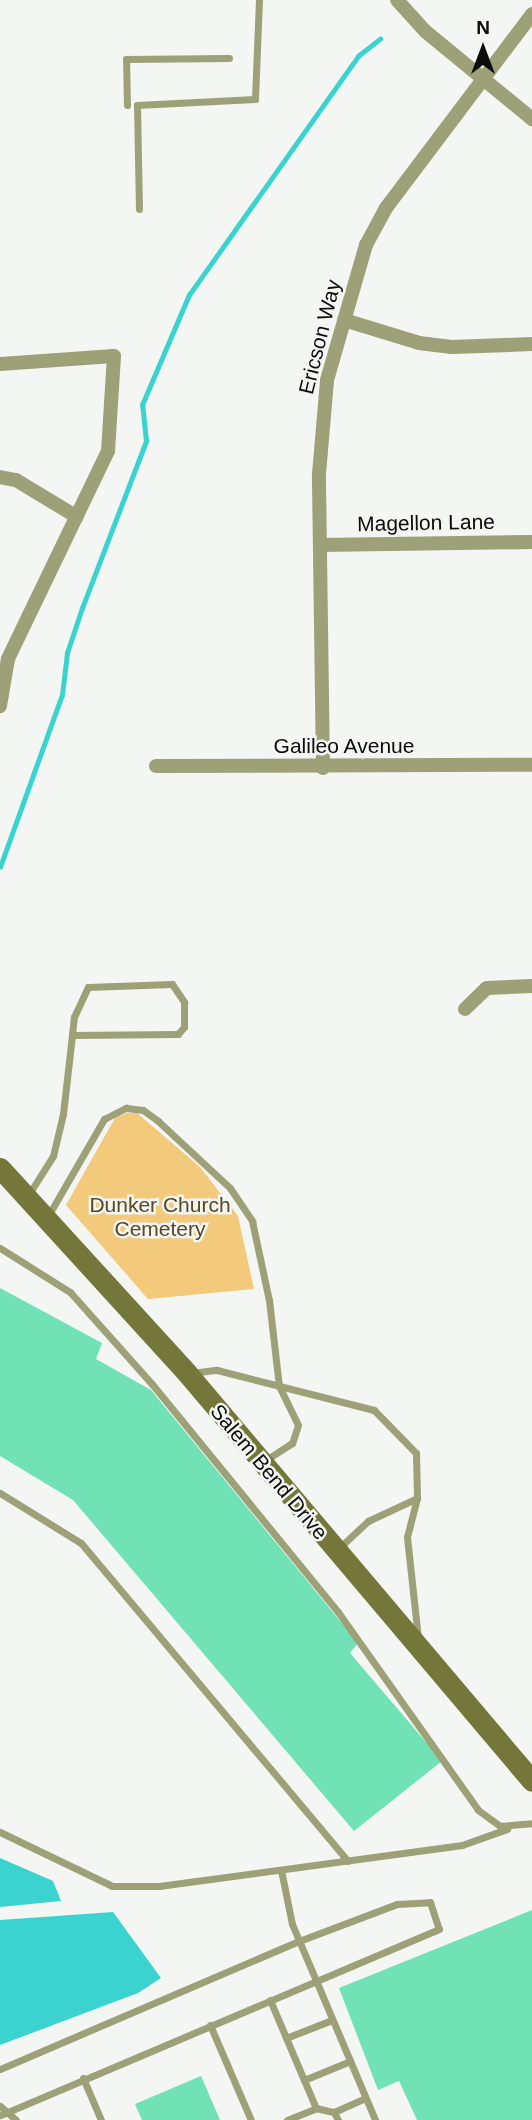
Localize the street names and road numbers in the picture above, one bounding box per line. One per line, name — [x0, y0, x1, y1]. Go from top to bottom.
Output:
street label: Ericson Way — [294, 277, 346, 397]
street label: Magellon Lane — [357, 509, 495, 537]
street label: Galileo Avenue — [273, 733, 415, 759]
street label: Salem Bend Drive — [205, 1399, 333, 1545]

